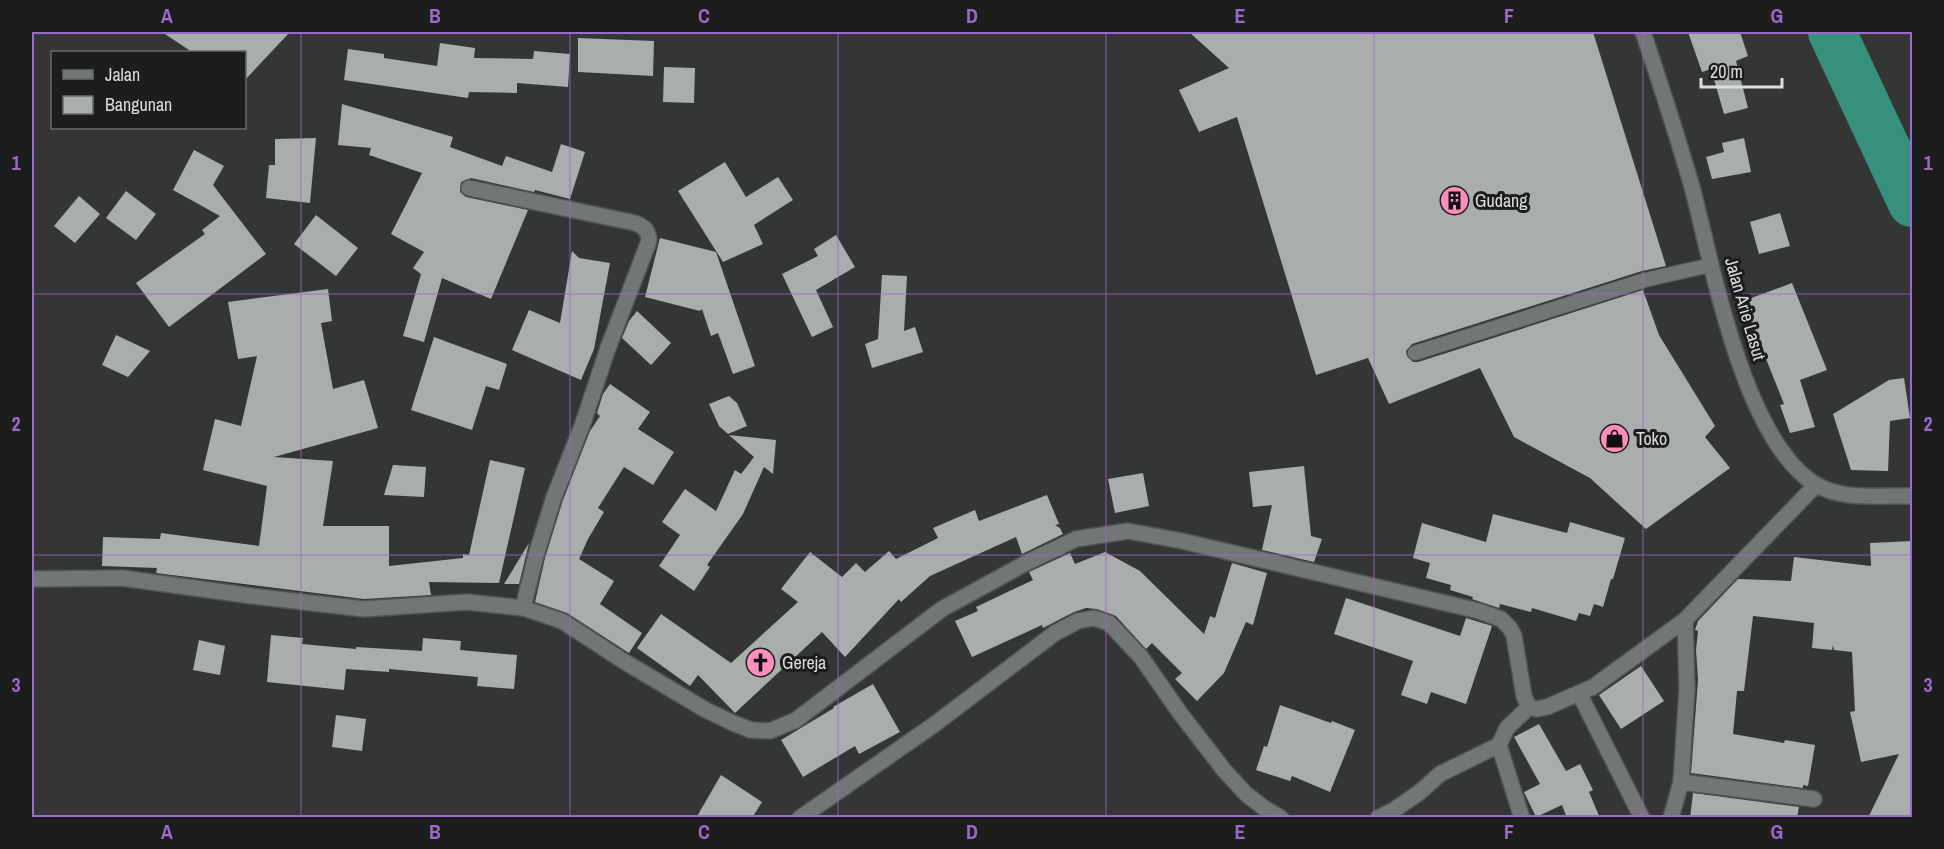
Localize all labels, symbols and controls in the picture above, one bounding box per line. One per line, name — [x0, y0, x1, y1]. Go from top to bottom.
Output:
text: A — [161, 2, 173, 29]
text: B — [429, 2, 441, 29]
text: C — [698, 2, 710, 29]
text: D — [966, 2, 978, 29]
text: E — [1235, 2, 1246, 29]
text: F — [1504, 2, 1514, 29]
text: G — [1771, 2, 1783, 29]
legend — [51, 51, 246, 129]
scale bar — [1701, 51, 1782, 89]
text: 20 m — [1710, 59, 1743, 84]
text: Jalan — [105, 62, 140, 87]
text: Bangunan — [105, 92, 172, 117]
text: 1 — [11, 149, 21, 176]
text: 1 — [1923, 149, 1933, 176]
building icon: Gudang — [1438, 185, 1470, 217]
place label: Gudang — [1475, 188, 1528, 213]
street label: Jalan Arie Lasut — [1719, 255, 1772, 363]
text: 2 — [11, 410, 21, 437]
text: 2 — [1923, 410, 1933, 437]
shop icon: Toko — [1599, 423, 1631, 455]
place label: Toko — [1636, 426, 1667, 451]
church icon: Gereja — [745, 647, 777, 679]
place label: Gereja — [782, 650, 826, 675]
text: 3 — [11, 671, 21, 698]
text: 3 — [1923, 671, 1933, 698]
text: A — [161, 818, 173, 845]
text: B — [429, 818, 441, 845]
text: C — [698, 818, 710, 845]
text: D — [966, 818, 978, 845]
text: E — [1235, 818, 1246, 845]
text: F — [1504, 818, 1514, 845]
text: G — [1771, 818, 1783, 845]

